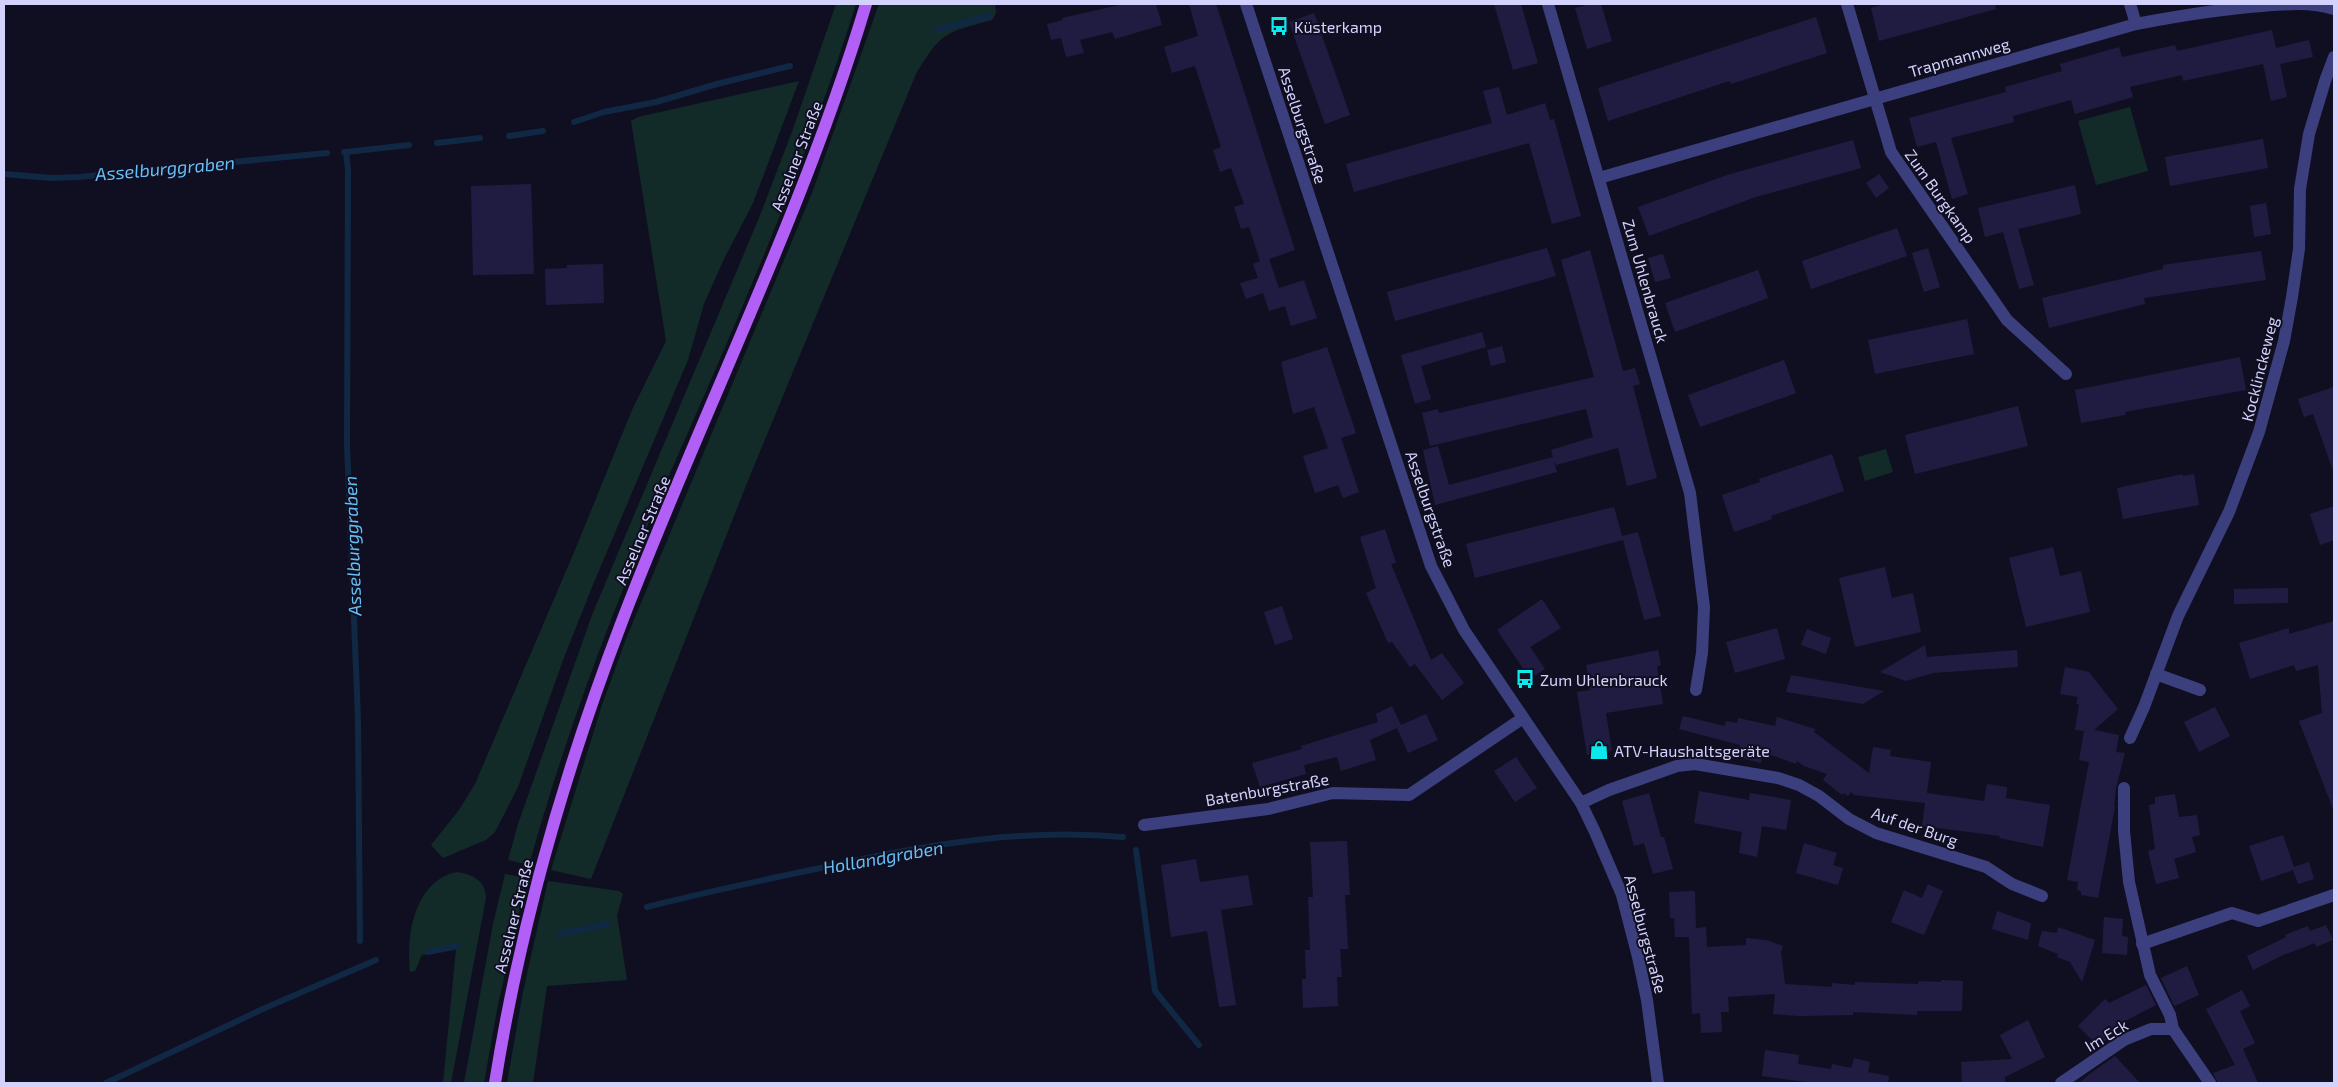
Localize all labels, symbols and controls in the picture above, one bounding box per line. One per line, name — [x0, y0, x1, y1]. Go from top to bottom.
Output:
bus stop icon: Küsterkamp — [1268, 15, 1290, 37]
place label: Küsterkamp — [1294, 17, 1382, 36]
street label: Trapmannweg — [1906, 33, 2012, 81]
street label: Asselburgstraße — [1275, 64, 1331, 186]
street label: Asselner Straße — [766, 98, 826, 214]
street label: Zum Burgkamp — [1902, 145, 1980, 247]
water label: Asselburggraben — [93, 151, 236, 185]
street label: Zum Uhlenbrauck — [1619, 217, 1673, 345]
street label: Kocklinckeweg — [2237, 315, 2281, 423]
street label: Asselburgstraße — [1402, 448, 1460, 570]
street label: Asselner Straße — [610, 473, 674, 587]
water label: Asselburggraben — [339, 476, 365, 617]
bus stop icon: Zum Uhlenbrauck — [1514, 668, 1536, 690]
place label: Zum Uhlenbrauck — [1540, 670, 1668, 689]
shop icon: ATV-Haushaltsgeräte — [1588, 739, 1610, 761]
place label: ATV-Haushaltsgeräte — [1614, 741, 1770, 760]
street label: Batenburgstraße — [1204, 769, 1330, 809]
street label: Auf der Burg — [1869, 802, 1961, 850]
water label: Hollandgraben — [821, 836, 945, 878]
street label: Asselner Straße — [490, 857, 536, 975]
street label: Asselburgstraße — [1621, 873, 1671, 995]
street label: Im Eck — [2081, 1015, 2131, 1055]

